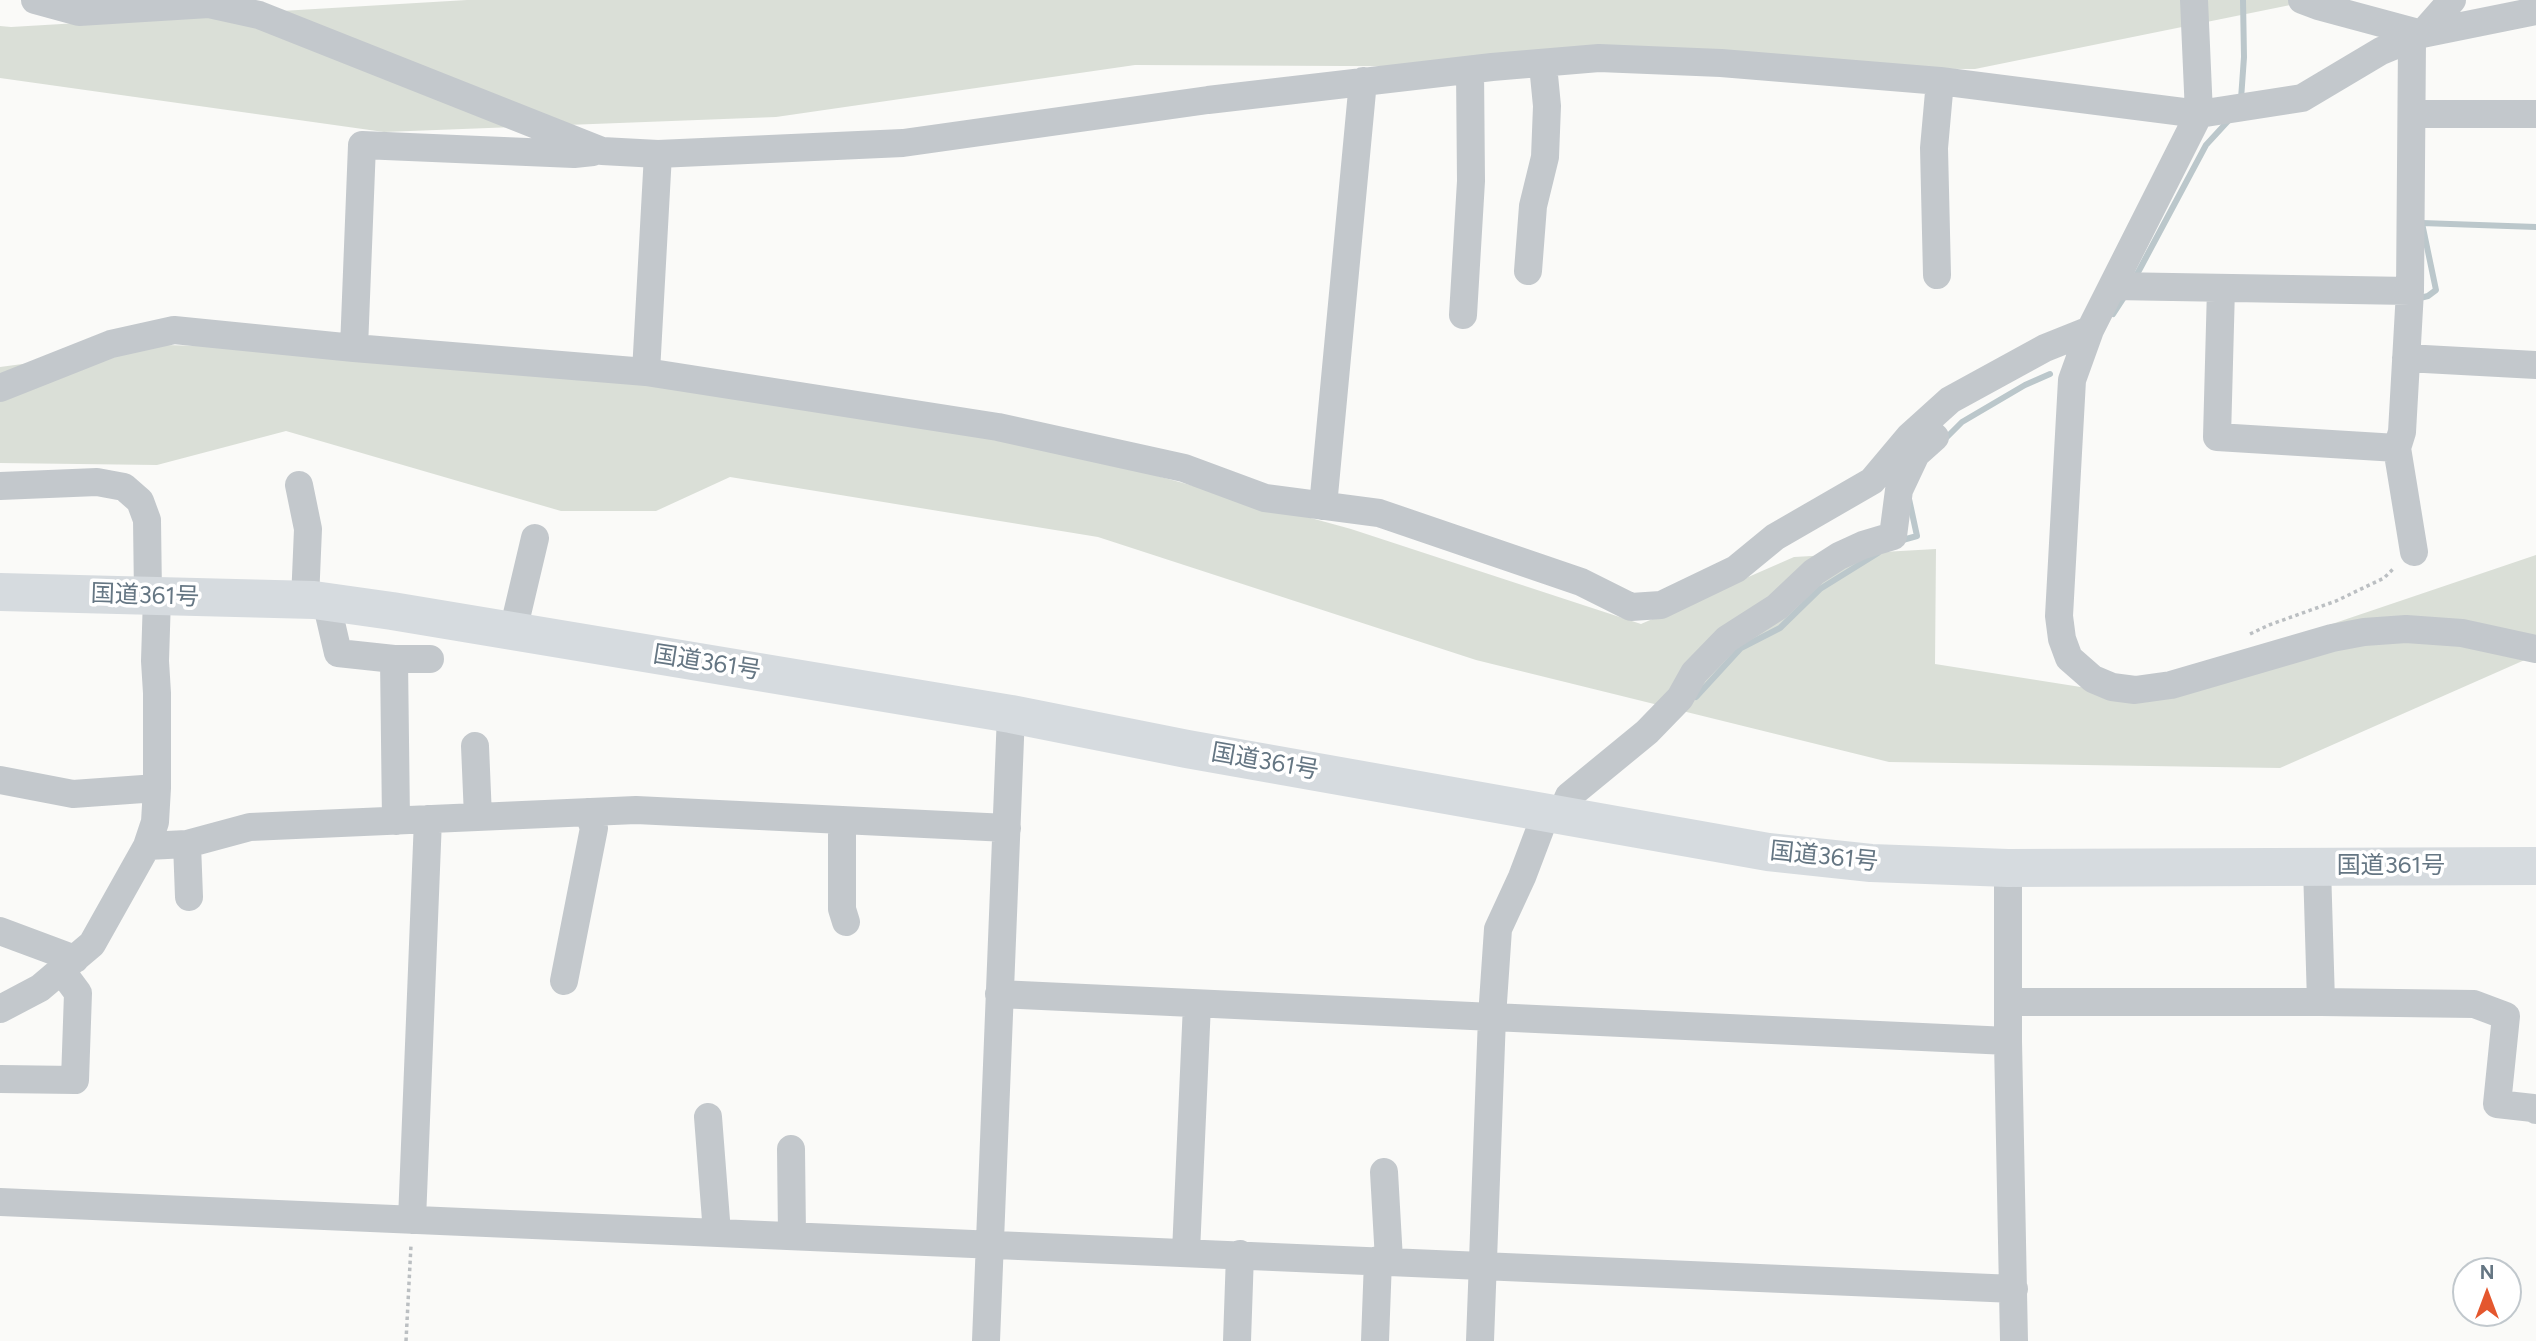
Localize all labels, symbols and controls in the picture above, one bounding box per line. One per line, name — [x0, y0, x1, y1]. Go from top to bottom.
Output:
street label: 国道361号 — [90, 580, 200, 612]
street label: 国道361号 — [651, 640, 763, 686]
street label: 国道361号 — [1209, 738, 1321, 786]
street label: 国道361号 — [1769, 837, 1879, 877]
street label: 国道361号 — [2337, 852, 2445, 880]
north arrow — [2452, 1257, 2522, 1327]
text: N — [2480, 1261, 2494, 1284]

